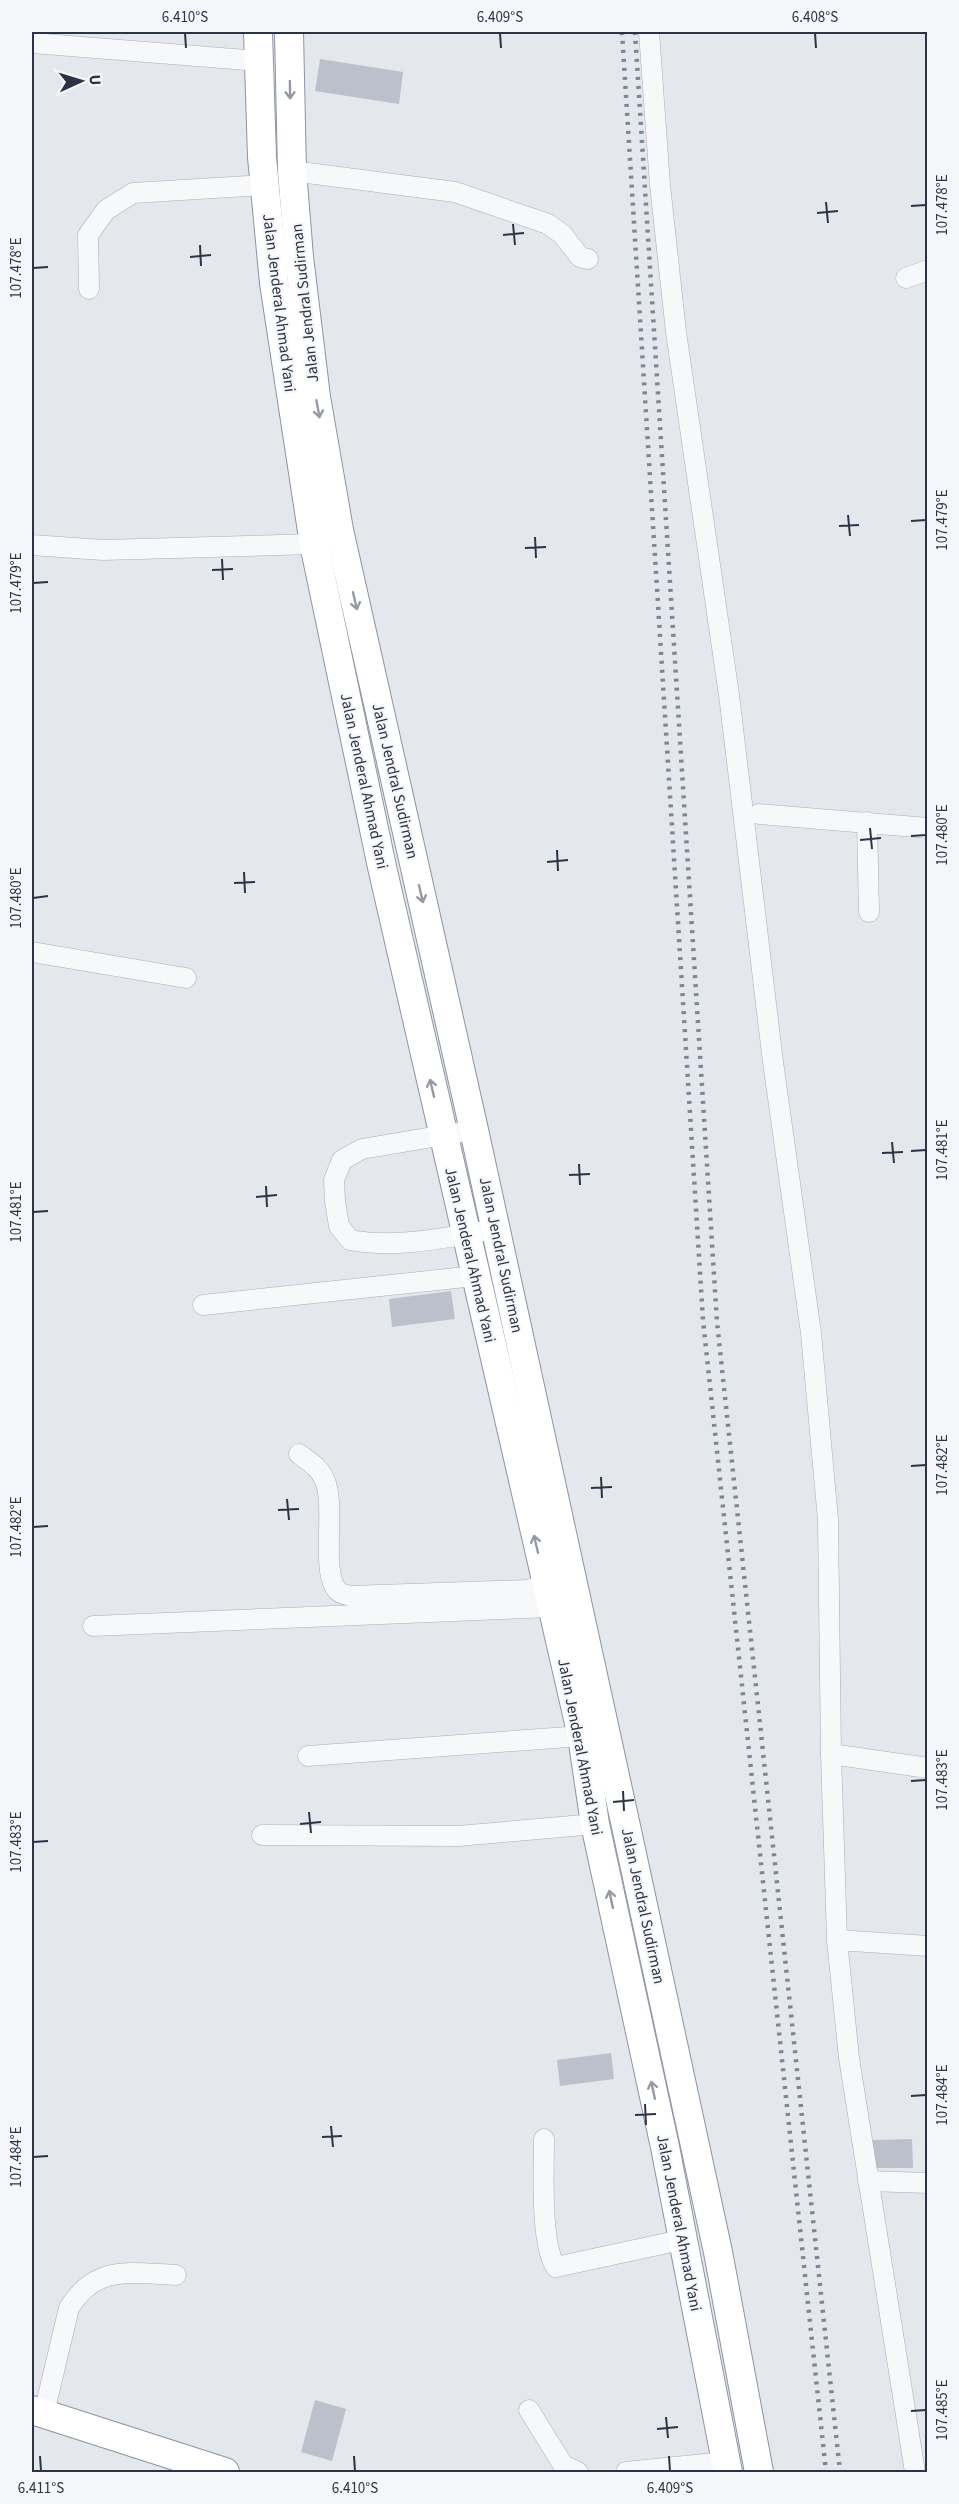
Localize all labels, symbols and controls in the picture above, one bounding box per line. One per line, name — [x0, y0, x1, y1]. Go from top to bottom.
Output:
text: 6.410°S — [162, 7, 208, 28]
text: 6.409°S — [477, 7, 523, 28]
text: 6.408°S — [792, 7, 838, 28]
north arrow — [51, 51, 111, 111]
text: U — [84, 74, 106, 86]
one-way arrow — [284, 79, 296, 99]
text: 107.478°E — [932, 174, 953, 236]
street label: Jalan Jenderal Ahmad Yani — [257, 213, 301, 393]
street label: Jalan Jendral Sudirman — [286, 223, 324, 383]
text: 107.478°E — [6, 237, 27, 299]
one-way arrow — [313, 399, 324, 419]
text: 107.479°E — [932, 489, 953, 551]
text: 107.479°E — [6, 552, 27, 614]
one-way arrow — [350, 591, 361, 610]
street label: Jalan Jenderal Ahmad Yani — [335, 691, 393, 871]
street label: Jalan Jendral Sudirman — [366, 701, 424, 861]
text: 107.480°E — [932, 804, 953, 866]
text: 107.480°E — [6, 867, 27, 929]
one-way arrow — [416, 883, 427, 903]
one-way arrow — [426, 1079, 437, 1098]
text: 107.481°E — [932, 1119, 953, 1181]
street label: Jalan Jenderal Ahmad Yani — [439, 1165, 501, 1345]
street label: Jalan Jendral Sudirman — [474, 1175, 528, 1335]
text: 107.481°E — [6, 1181, 27, 1243]
text: 107.482°E — [932, 1434, 953, 1496]
text: 107.482°E — [6, 1496, 27, 1558]
one-way arrow — [530, 1535, 542, 1554]
street label: Jalan Jenderal Ahmad Yani — [552, 1657, 608, 1837]
text: 107.483°E — [932, 1749, 953, 1811]
text: 107.483°E — [6, 1811, 27, 1873]
street label: Jalan Jendral Sudirman — [616, 1826, 670, 1986]
one-way arrow — [605, 1890, 616, 1909]
text: 107.484°E — [932, 2064, 953, 2126]
one-way arrow — [646, 2080, 658, 2099]
text: 107.484°E — [6, 2126, 27, 2188]
street label: Jalan Jenderal Ahmad Yani — [651, 2133, 707, 2313]
text: 107.485°E — [932, 2379, 953, 2441]
text: 6.411°S — [18, 2478, 64, 2499]
text: 6.410°S — [332, 2478, 378, 2499]
text: 6.409°S — [647, 2478, 693, 2499]

